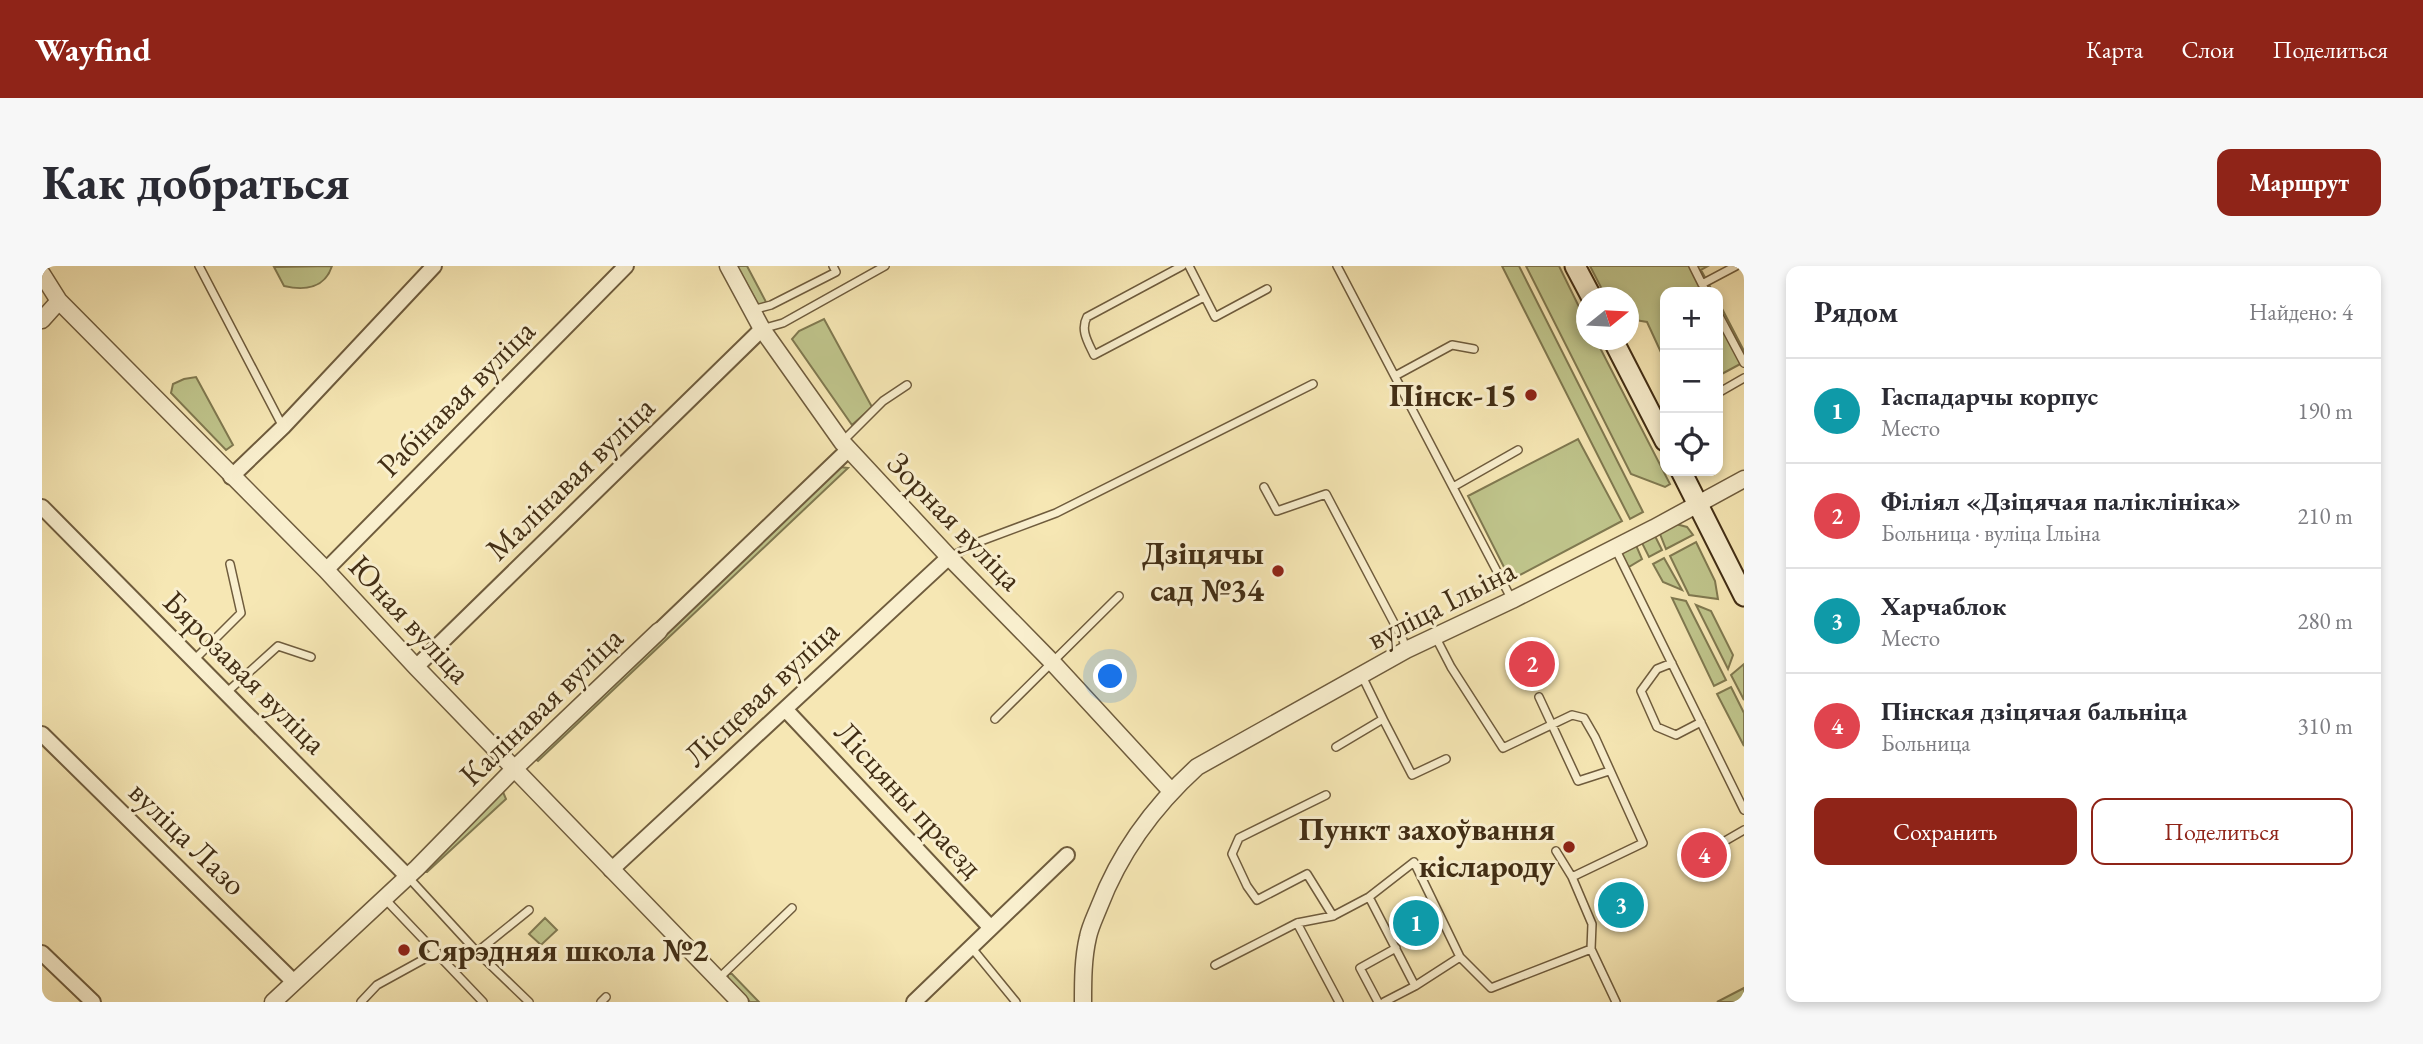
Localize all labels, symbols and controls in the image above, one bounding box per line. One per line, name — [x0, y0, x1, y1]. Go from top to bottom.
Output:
text: Wayfind — [35, 28, 151, 71]
text: Карта — [2086, 34, 2143, 65]
text: Слои — [2181, 34, 2235, 65]
text: Поделиться — [2273, 34, 2388, 65]
button: Маршрут — [2217, 149, 2381, 216]
text: Как добраться — [42, 150, 350, 214]
north arrow — [1576, 287, 1639, 350]
map controls — [1660, 287, 1723, 476]
button: + — [1660, 287, 1723, 350]
text: Рядом — [1814, 292, 1898, 331]
text: Найдено: 4 — [2249, 297, 2353, 327]
street label: Рабінавая вуліца — [368, 310, 544, 486]
button: − — [1660, 350, 1723, 413]
place label: Пінск-15 — [1389, 374, 1517, 416]
text: Гаспадарчы корпус — [1881, 379, 2098, 413]
street label: Малінавая вуліца — [476, 387, 664, 569]
marker: Пінск-15 — [1523, 387, 1539, 403]
text: 1 — [1831, 396, 1843, 426]
text: 190 m — [2297, 396, 2353, 426]
button: locate — [1660, 413, 1723, 476]
text: Место — [1881, 413, 1940, 443]
street label: Зорная вуліца — [878, 443, 1032, 600]
text: Філіял «Дзіцячая паліклініка» — [1881, 484, 2241, 518]
text: 2 — [1831, 501, 1843, 531]
text: 210 m — [2297, 501, 2353, 531]
text: Больница · вуліца Ільіна — [1881, 518, 2100, 548]
place label: Дзіцячы сад №34 — [1142, 532, 1265, 611]
street label: Юная вуліца — [339, 546, 481, 693]
street label: вуліца Ільіна — [1359, 548, 1523, 659]
marker: Дзіцячы сад №34 — [1270, 563, 1286, 579]
street label: Бярозавая вуліца — [154, 581, 336, 763]
text: Харчаблок — [1881, 589, 2006, 623]
text: 3 — [1831, 606, 1843, 636]
text: 280 m — [2297, 606, 2353, 636]
street label: Лісцевая вуліца — [674, 610, 848, 776]
street label: Калінавая вуліца — [450, 617, 632, 795]
text: Место — [1881, 623, 1940, 653]
pin: 2 — [1509, 638, 1555, 690]
your location — [1093, 659, 1127, 693]
text: Пінская дзіцячая бальніца — [1881, 694, 2187, 728]
street label: Лісцяны праезд — [825, 711, 993, 887]
text: 4 — [1831, 711, 1843, 741]
text: 310 m — [2297, 711, 2353, 741]
text: Больница — [1881, 728, 1970, 758]
street label: вуліца Лазо — [120, 771, 256, 905]
button: Сохранить — [1814, 798, 2077, 865]
button: Поделиться — [2091, 798, 2353, 865]
place label: Пункт захоўвання кіслароду — [1299, 808, 1556, 887]
pin: 4 — [1681, 829, 1727, 881]
marker: Пункт захоўвання кіслароду — [1561, 839, 1577, 855]
pin: 3 — [1598, 879, 1644, 931]
pin: 1 — [1393, 897, 1439, 949]
place label: Сярэдняя школа №2 — [418, 929, 709, 971]
marker: Сярэдняя школа №2 — [396, 942, 412, 958]

